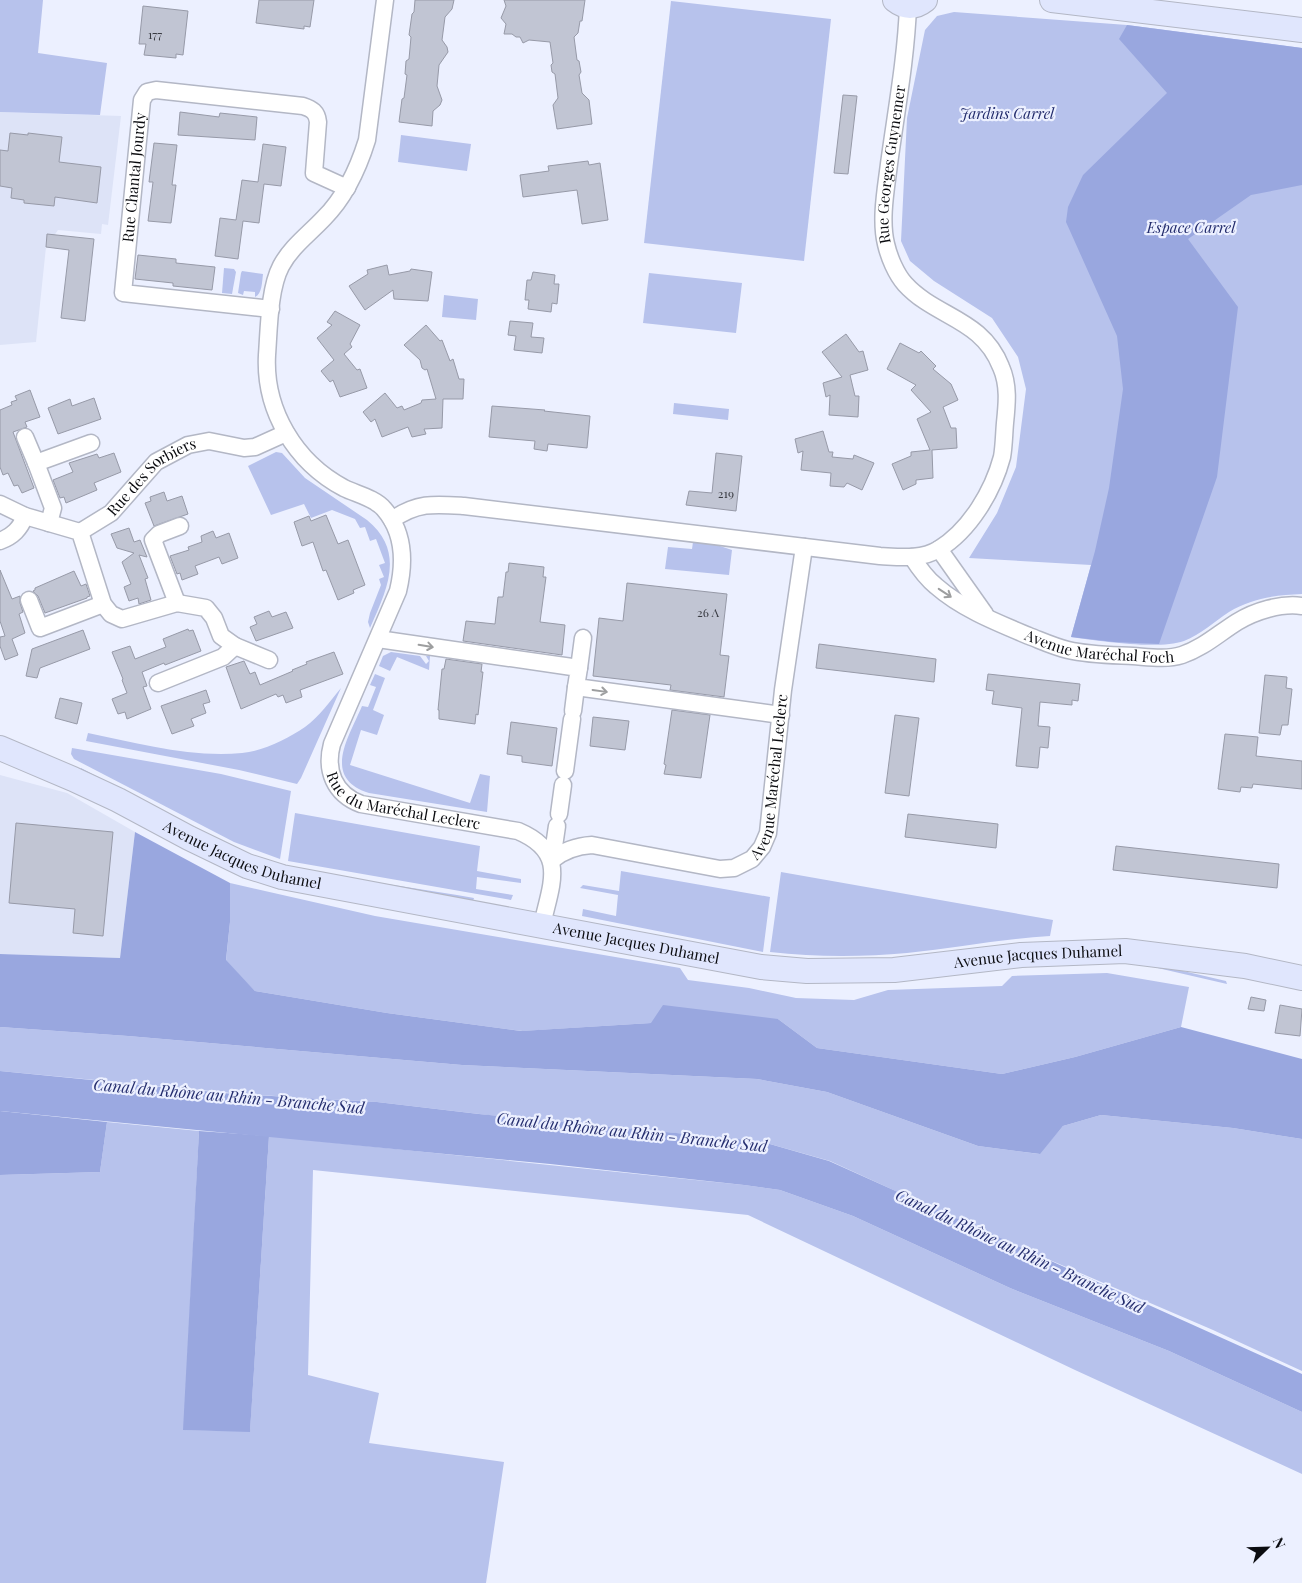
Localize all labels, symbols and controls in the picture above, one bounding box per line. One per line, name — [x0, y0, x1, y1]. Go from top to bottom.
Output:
house number: 177 — [148, 26, 162, 42]
street label: Rue Georges Guynemer — [872, 83, 909, 245]
park label: Jardins Carrel — [960, 103, 1055, 123]
street label: Rue Chantal Jourdy — [117, 111, 150, 243]
park label: Espace Carrel — [1146, 217, 1236, 237]
street label: Rue des Sorbiers — [102, 433, 198, 520]
house number: 219 — [718, 485, 734, 501]
one-way arrow — [937, 588, 951, 598]
house number: 26 A — [697, 604, 719, 620]
street label: Avenue Maréchal Foch — [1021, 624, 1175, 667]
one-way arrow — [418, 641, 434, 651]
one-way arrow — [591, 686, 607, 696]
street label: Avenue Maréchal Leclerc — [744, 693, 792, 864]
street label: Rue du Maréchal Leclerc — [322, 769, 482, 833]
street label: Avenue Jacques Duhamel — [159, 815, 323, 893]
street label: Avenue Jacques Duhamel — [551, 917, 721, 968]
street label: Avenue Jacques Duhamel — [952, 940, 1123, 972]
water label: Canal du Rhône au Rhin - Branche Sud — [93, 1073, 367, 1118]
water label: Canal du Rhône au Rhin - Branche Sud — [496, 1107, 770, 1156]
water label: Canal du Rhône au Rhin - Branche Sud — [893, 1184, 1149, 1318]
north arrow — [1242, 1523, 1292, 1573]
text: N — [1269, 1534, 1290, 1551]

